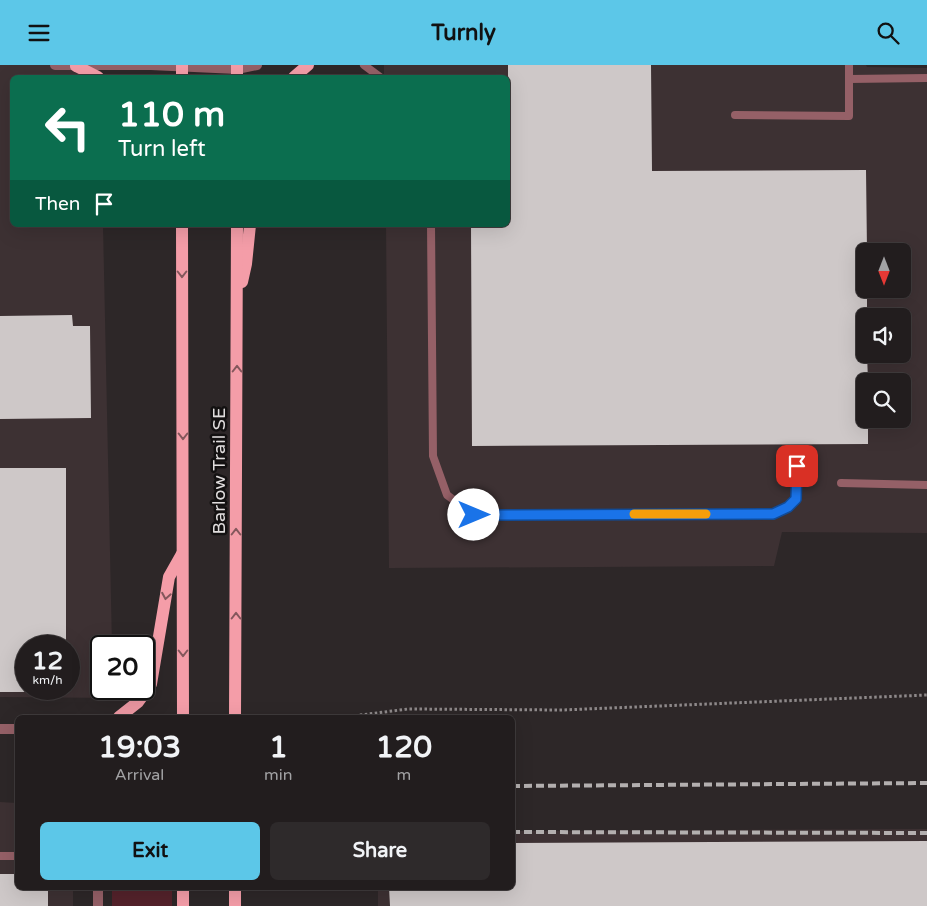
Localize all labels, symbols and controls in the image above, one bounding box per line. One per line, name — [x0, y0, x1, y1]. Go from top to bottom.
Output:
icon: menu — [25, 19, 53, 47]
icon: search — [874, 19, 902, 47]
text: Turnly — [431, 20, 496, 46]
text: 110 m — [118, 94, 225, 136]
icon: left — [35, 95, 100, 160]
text: Turn left — [118, 136, 206, 162]
icon: arrive — [90, 190, 118, 218]
text: Then — [35, 193, 80, 215]
north arrow — [856, 243, 911, 297]
map controls — [856, 243, 911, 428]
one-way arrow — [177, 270, 187, 278]
button: sound — [856, 308, 911, 363]
one-way arrow — [232, 365, 242, 373]
button: search — [856, 373, 911, 428]
street label: Barlow Trail SE — [208, 408, 230, 534]
one-way arrow — [178, 432, 188, 440]
pin — [776, 445, 818, 487]
icon: arrive — [783, 452, 811, 480]
position arrow — [447, 488, 499, 540]
one-way arrow — [231, 528, 241, 536]
one-way arrow — [161, 592, 171, 601]
one-way arrow — [231, 612, 241, 620]
speed limit sign: 20 — [90, 635, 155, 700]
text: 12 — [32, 646, 63, 676]
one-way arrow — [178, 649, 188, 657]
text: km/h — [32, 673, 63, 687]
text: 19:03 — [98, 729, 181, 766]
text: 1 — [269, 729, 288, 766]
text: 120 — [376, 729, 432, 766]
text: Arrival — [115, 765, 164, 785]
text: min — [264, 765, 293, 785]
text: m — [396, 765, 411, 785]
button: Exit — [40, 822, 260, 880]
button: Share — [270, 822, 490, 880]

